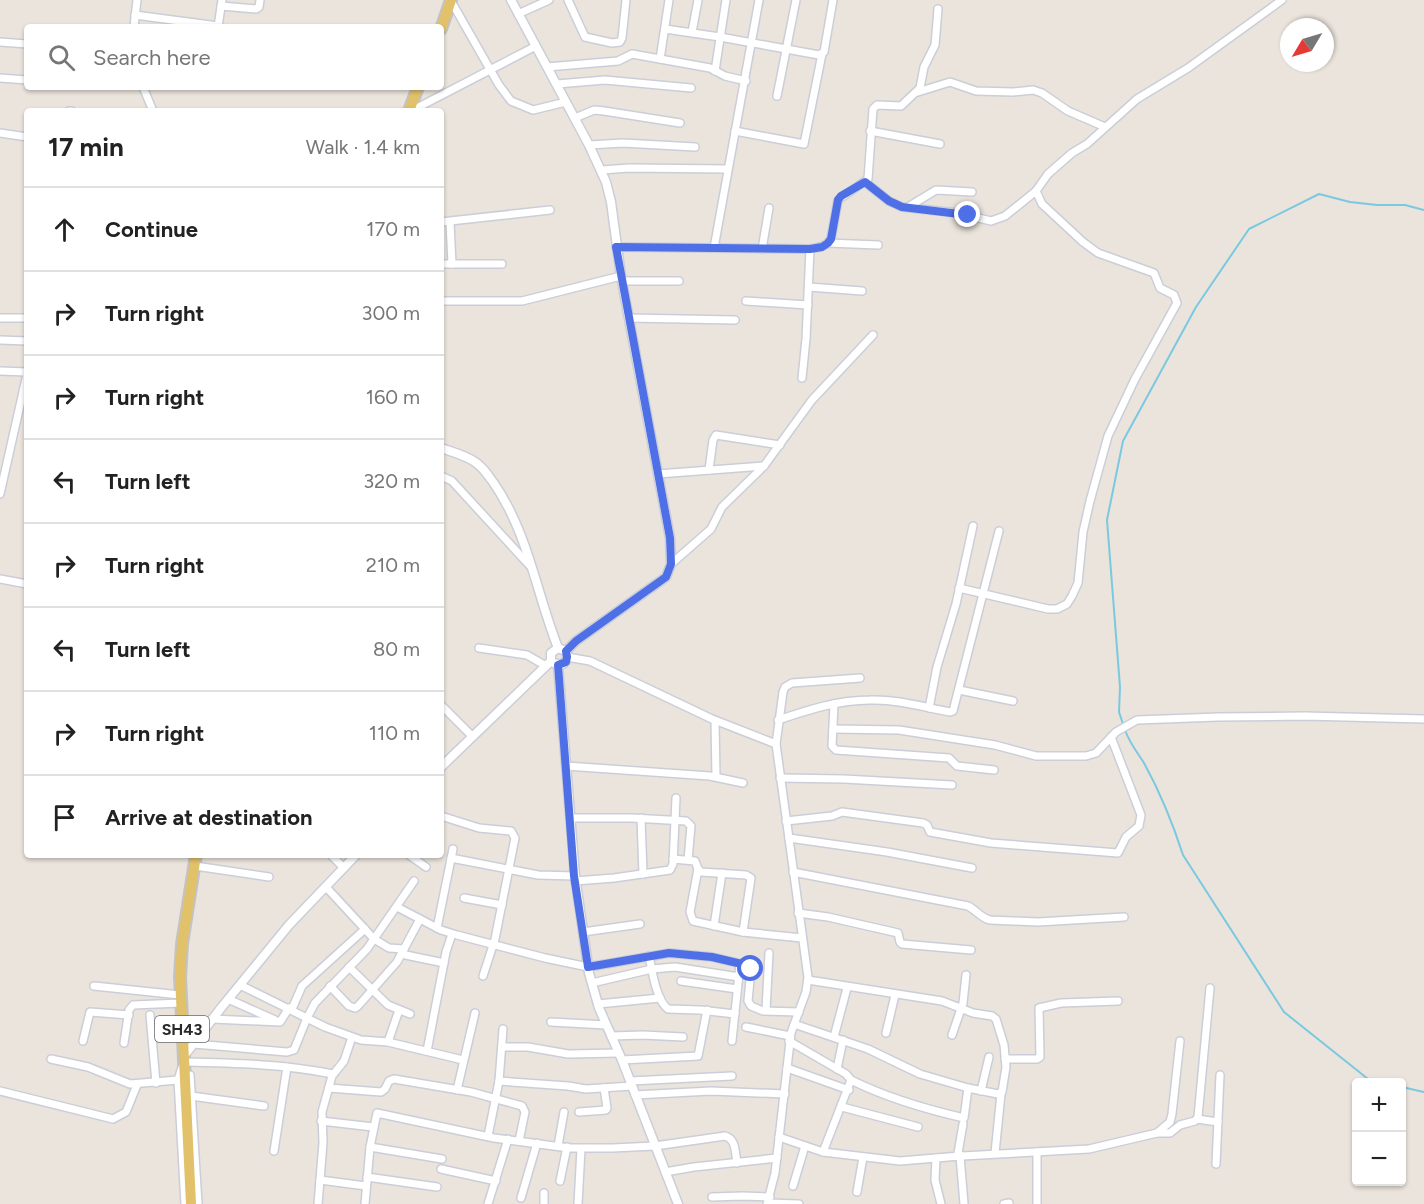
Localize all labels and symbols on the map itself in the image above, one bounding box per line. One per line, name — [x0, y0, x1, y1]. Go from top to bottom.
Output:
north arrow — [1280, 18, 1334, 72]
route end — [954, 201, 980, 227]
route start — [737, 955, 763, 981]
road number: SH43 — [155, 1016, 209, 1042]

